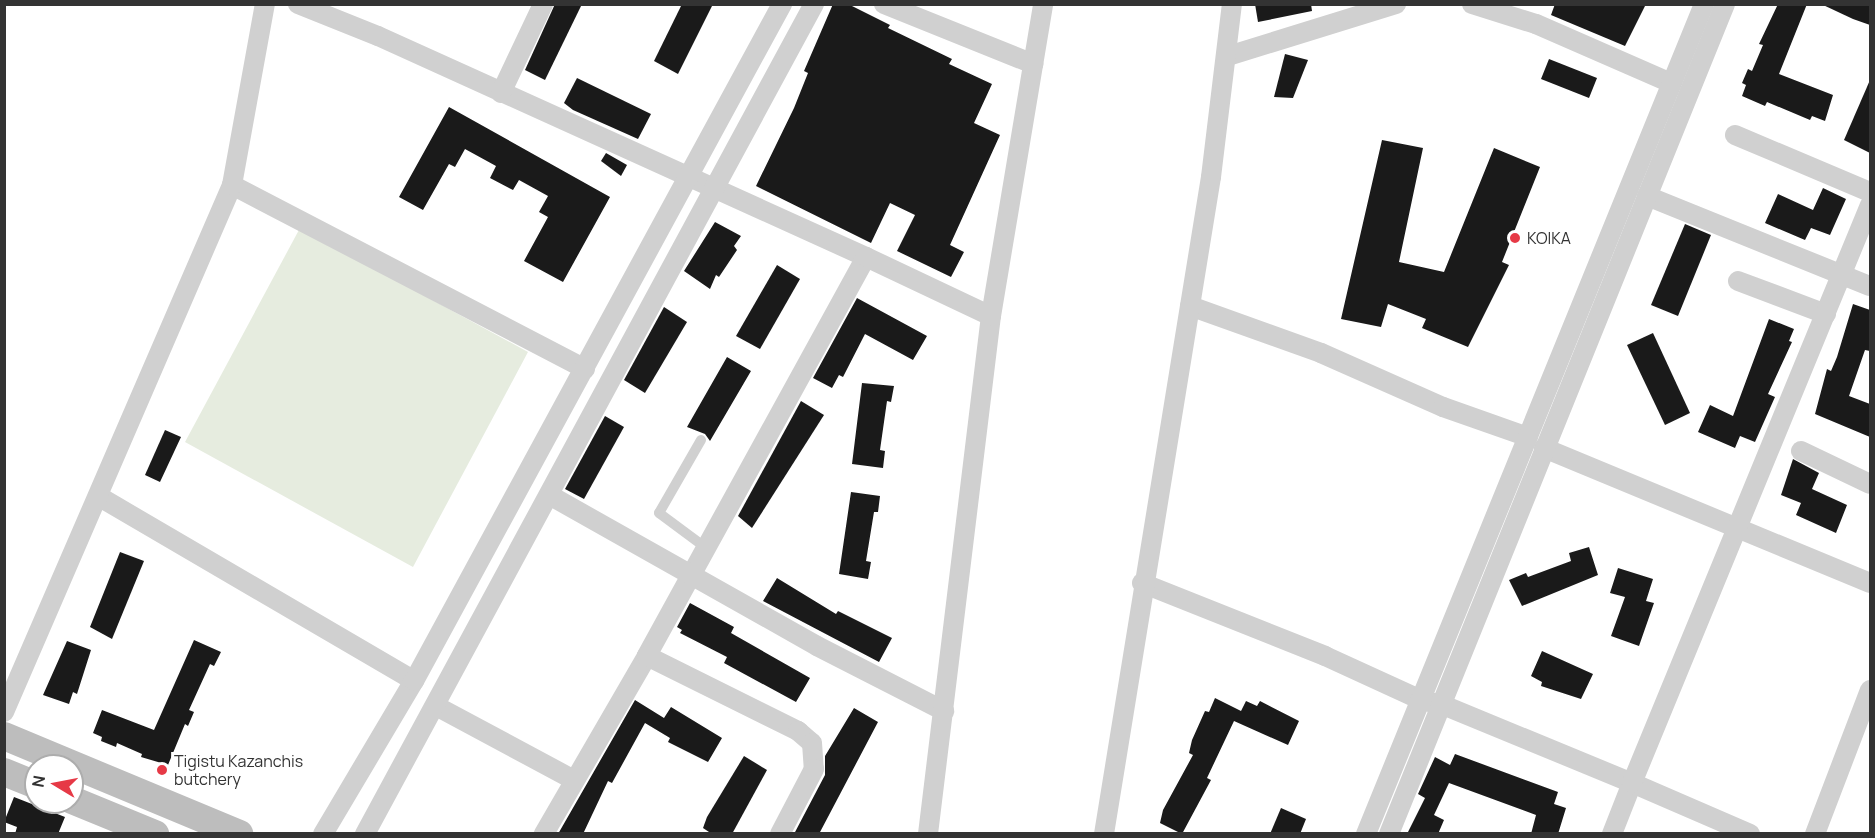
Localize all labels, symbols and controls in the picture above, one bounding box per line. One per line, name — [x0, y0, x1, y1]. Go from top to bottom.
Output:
place label: KOIKA — [1527, 228, 1571, 248]
marker: KOIKA — [1508, 231, 1522, 245]
place label: Tigistu Kazanchis butchery — [174, 751, 303, 789]
north arrow — [24, 754, 84, 814]
marker: Tigistu Kazanchis butchery — [155, 763, 169, 777]
text: N — [26, 774, 50, 789]

